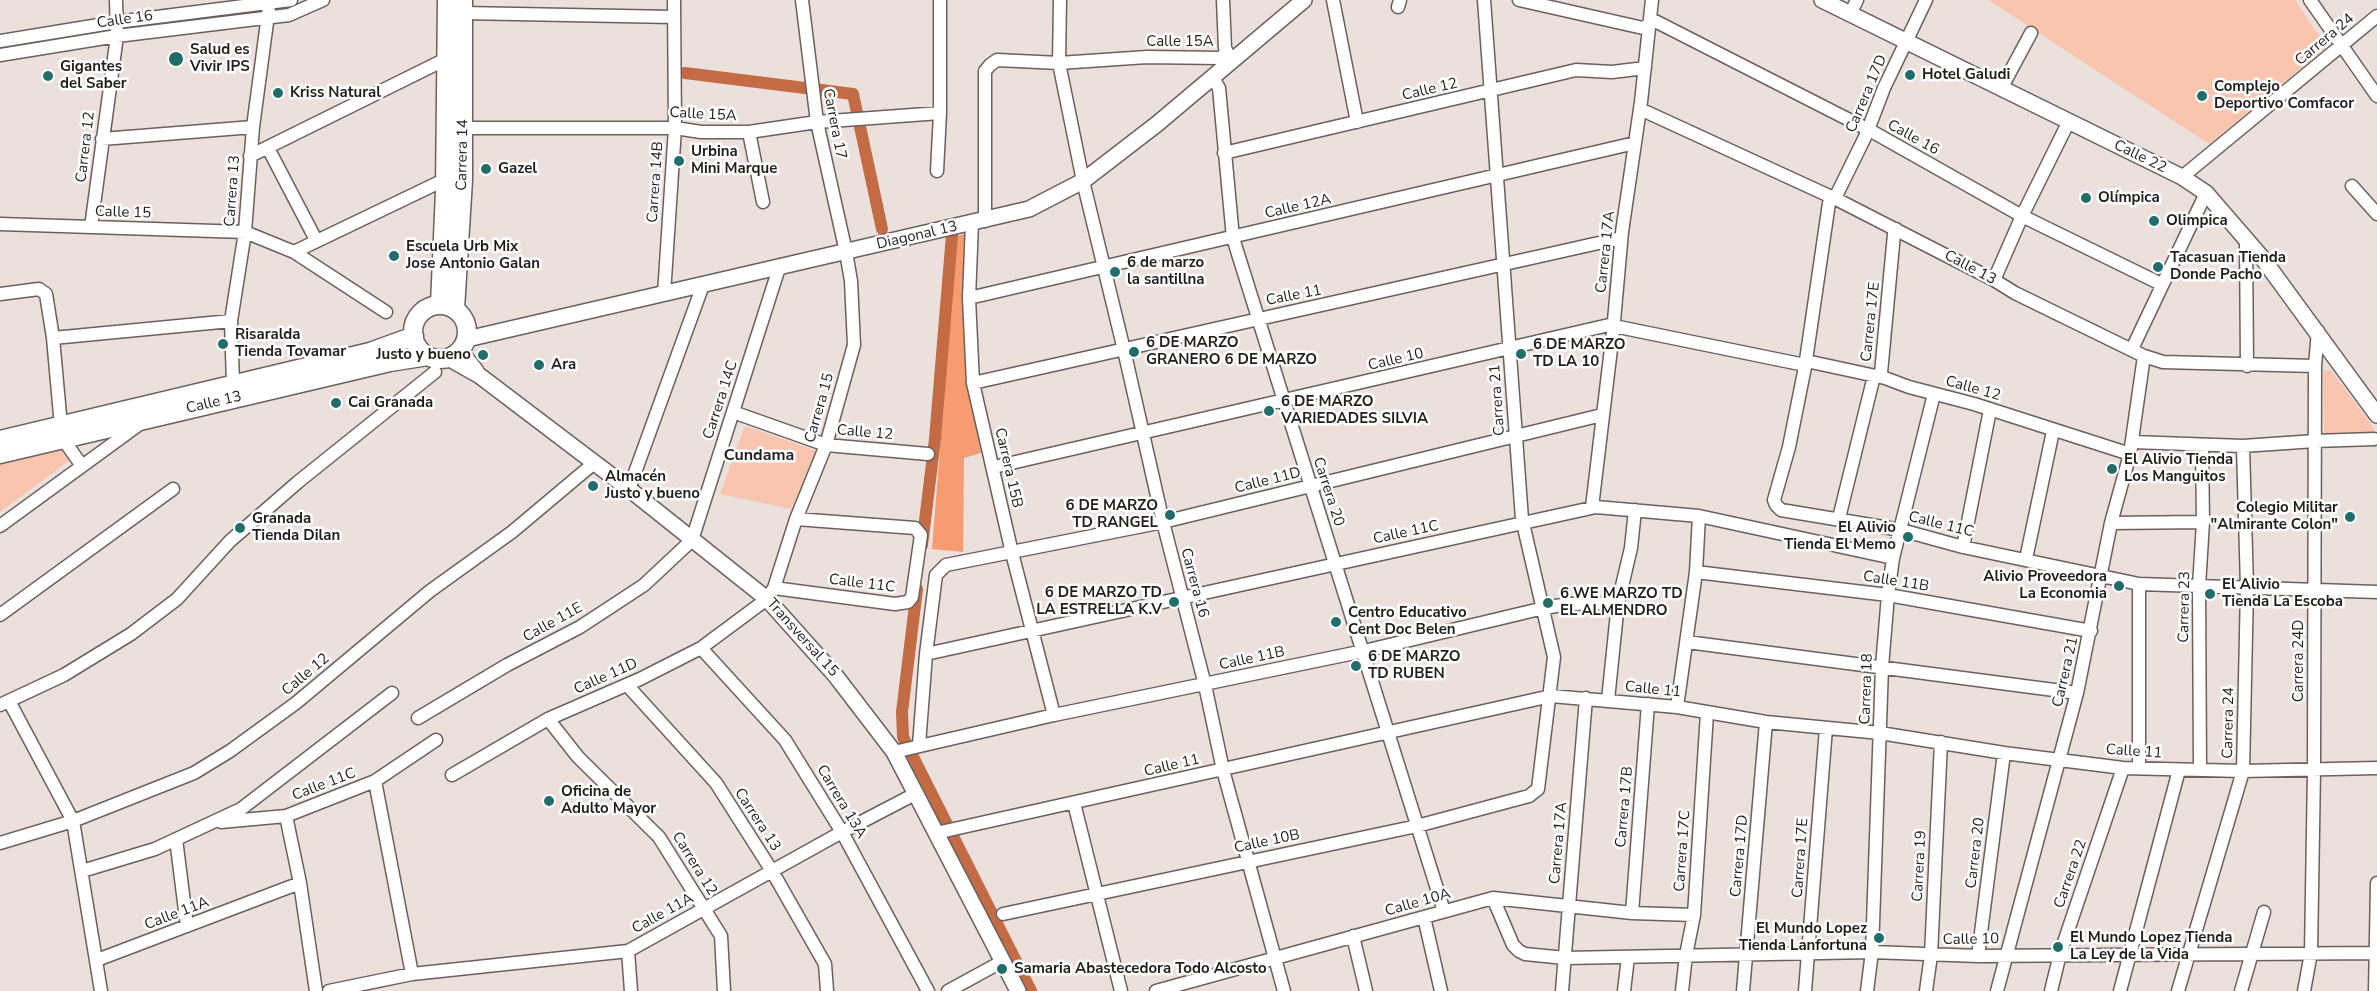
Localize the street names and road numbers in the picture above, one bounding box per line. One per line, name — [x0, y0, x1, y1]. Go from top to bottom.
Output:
street label: Calle 16 — [96, 7, 154, 33]
street label: Carrera 24 — [2292, 10, 2358, 70]
street label: Calle 15A — [1146, 33, 1214, 51]
street label: Carrera 17D — [1843, 52, 1891, 136]
street label: Calle 12 — [1400, 75, 1460, 105]
street label: Carrera 17 — [818, 87, 850, 161]
street label: Calle 15A — [669, 104, 737, 126]
street label: Carrera 12 — [73, 110, 99, 184]
street label: Calle 16 — [1884, 116, 1942, 160]
street label: Carrera 14 — [453, 119, 473, 191]
street label: Calle 22 — [2111, 137, 2169, 177]
street label: Carrera 14B — [644, 141, 668, 223]
street label: Carrera 13 — [222, 155, 244, 227]
street label: Calle 12A — [1263, 191, 1333, 223]
street label: Calle 15 — [94, 203, 152, 223]
street label: Carrera 17A — [1593, 210, 1619, 294]
street label: Diagonal 13 — [875, 218, 959, 254]
street label: Calle 13 — [1941, 247, 1999, 289]
street label: Carrera 17E — [1858, 281, 1884, 363]
street label: Calle 11 — [1265, 282, 1323, 310]
street label: Calle 10 — [1366, 345, 1426, 375]
street label: Carrera 14C — [700, 358, 742, 442]
street label: Carrera 21 — [1487, 364, 1509, 436]
street label: Carrera 15 — [801, 371, 839, 445]
street label: Calle 12 — [1943, 373, 2003, 405]
street label: Calle 13 — [184, 388, 244, 418]
street label: Calle 12 — [836, 422, 894, 444]
street label: Carrera 15B — [990, 426, 1026, 510]
street label: Carrera 20 — [1308, 455, 1348, 529]
street label: Calle 11D — [1233, 464, 1303, 498]
street label: Calle 11C — [1907, 508, 1975, 542]
street label: Calle 11C — [1372, 517, 1440, 549]
street label: Carrera 16 — [1176, 546, 1212, 620]
street label: Calle 11B — [1862, 568, 1930, 596]
street label: Calle 11C — [828, 571, 896, 597]
street label: Carrera 23 — [2175, 571, 2195, 643]
street label: Transversal 15 — [762, 595, 842, 681]
street label: Calle 11E — [520, 599, 586, 647]
street label: Carrera 24D — [2290, 620, 2308, 702]
street label: Carrera 21 — [2049, 635, 2083, 709]
street label: Calle 11B — [1218, 643, 1286, 675]
street label: Calle 12 — [279, 650, 333, 700]
street label: Carrera 18 — [1857, 653, 1877, 725]
street label: Calle 11D — [571, 655, 641, 699]
street label: Calle 11 — [1624, 678, 1682, 702]
street label: Carrera 24 — [2219, 687, 2239, 759]
street label: Calle 11 — [2105, 741, 2163, 763]
street label: Calle 11 — [1142, 751, 1202, 781]
street label: Carrera 13A — [812, 762, 870, 842]
street label: Calle 11C — [290, 765, 358, 805]
street label: Carrera 17B — [1612, 766, 1638, 848]
street label: Carrera 13 — [730, 785, 784, 855]
street label: Carrera 17A — [1546, 801, 1572, 885]
street label: Carrera 17C — [1671, 810, 1695, 892]
street label: Carrera 17D — [1727, 814, 1753, 898]
street label: Carrera 20 — [1963, 816, 1989, 890]
street label: Carrera 17E — [1789, 817, 1813, 899]
street label: Calle 10B — [1233, 826, 1301, 858]
street label: Carrera 12 — [667, 829, 721, 899]
street label: Carrera 19 — [1909, 830, 1931, 902]
street label: Carrera 22 — [2051, 837, 2091, 911]
street label: Calle 10A — [1383, 885, 1453, 921]
street label: Calle 11A — [629, 890, 697, 938]
street label: Calle 11A — [142, 894, 212, 934]
street label: Calle 10 — [1943, 931, 1999, 949]

